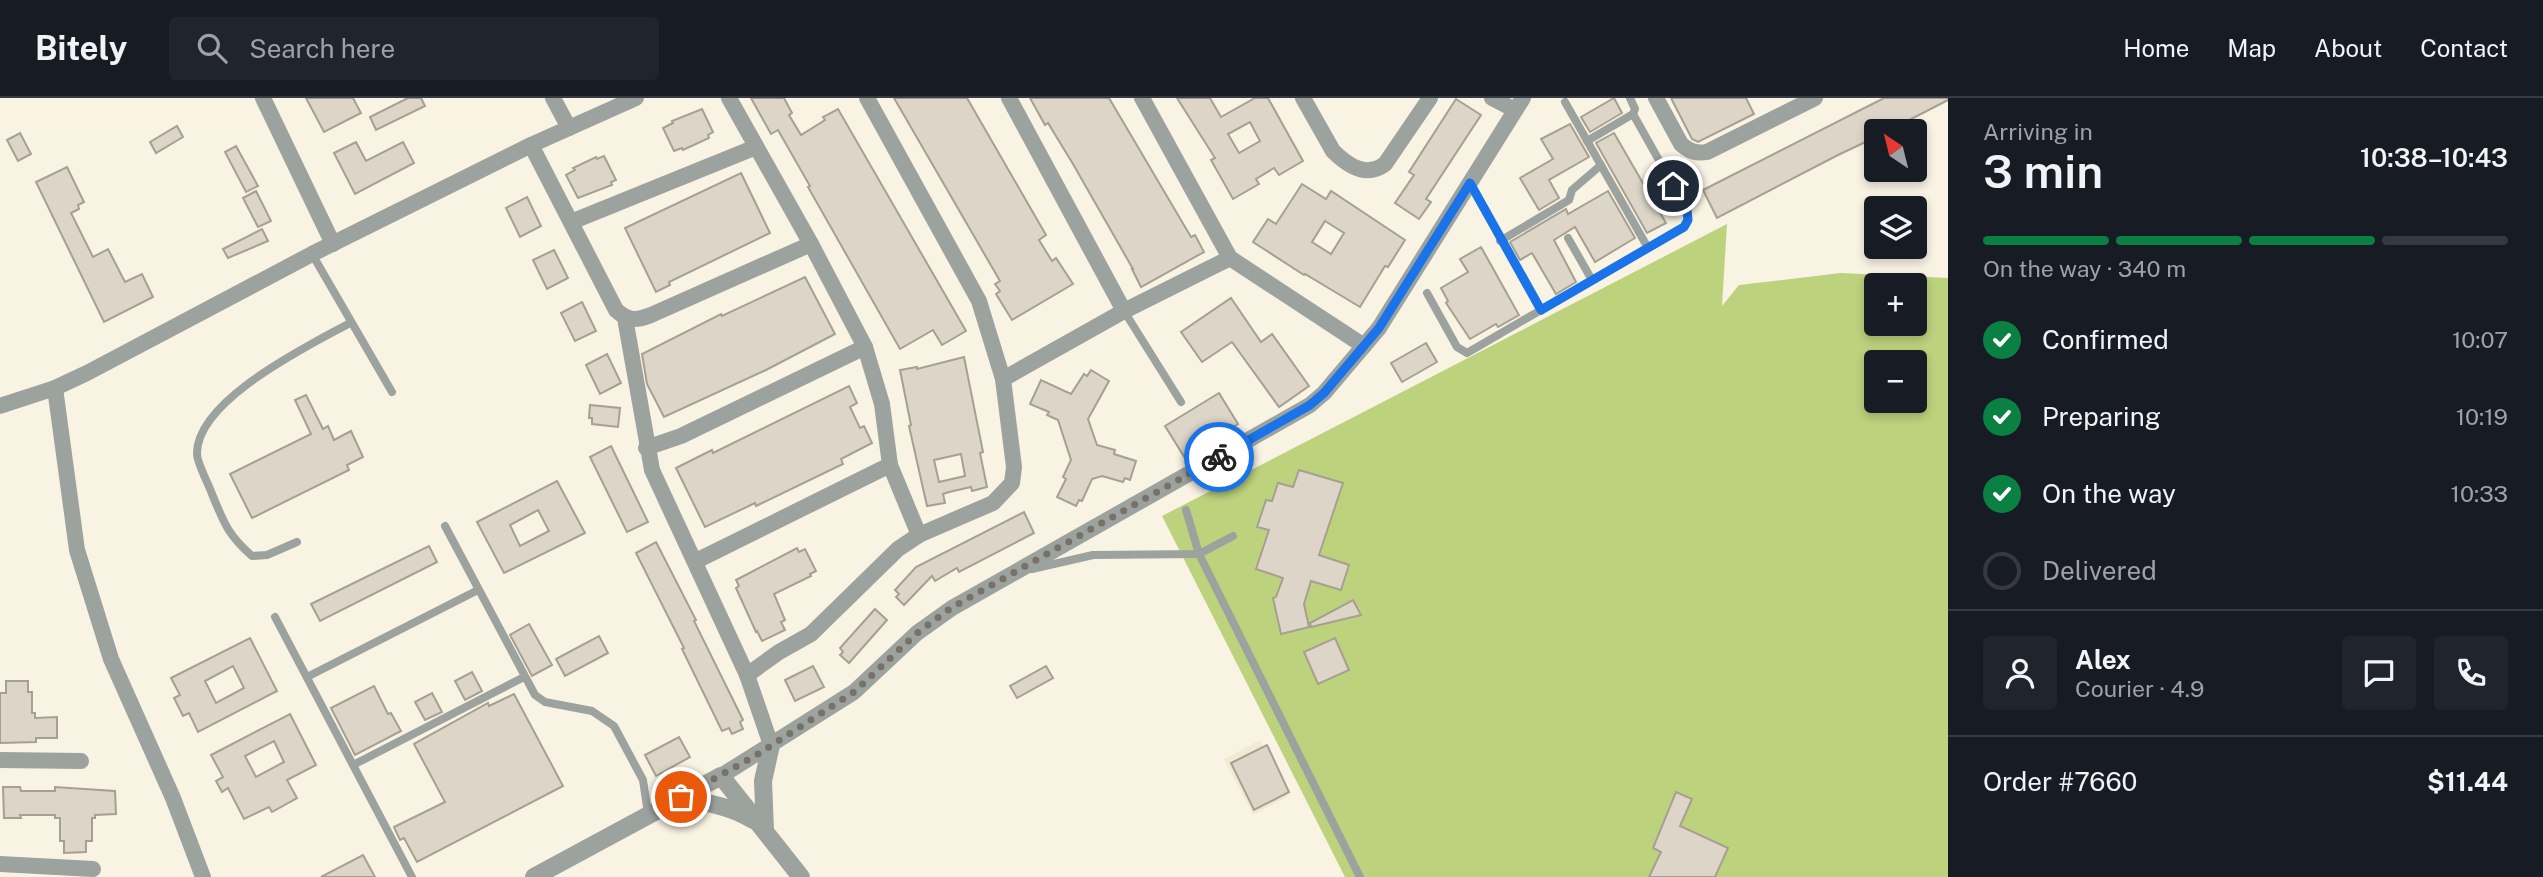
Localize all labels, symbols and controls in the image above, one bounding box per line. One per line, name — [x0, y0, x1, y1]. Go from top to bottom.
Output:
search box — [169, 17, 659, 80]
text: Bitely — [35, 29, 127, 67]
icon: search — [193, 29, 231, 67]
text: Search here — [249, 33, 395, 64]
text: Home — [2123, 34, 2189, 62]
text: Map — [2227, 34, 2276, 62]
text: About — [2314, 34, 2382, 62]
text: Contact — [2420, 34, 2508, 62]
text: Arriving in — [1983, 118, 2093, 145]
north arrow — [1864, 119, 1927, 182]
map controls — [1864, 119, 1927, 413]
text: 10:38–10:43 — [2360, 142, 2508, 173]
text: 3 min — [1983, 144, 2103, 198]
pin — [1643, 156, 1703, 216]
icon: home — [1654, 167, 1692, 205]
button: layers — [1864, 196, 1927, 259]
text: On the way · 340 m — [1983, 255, 2186, 282]
button: + — [1864, 273, 1927, 336]
icon: check — [1983, 321, 2021, 359]
text: Confirmed — [2042, 324, 2169, 355]
text: 10:07 — [2452, 326, 2508, 353]
button: − — [1864, 350, 1927, 413]
icon: check — [1983, 398, 2021, 436]
text: Preparing — [2042, 401, 2161, 432]
text: 10:19 — [2456, 403, 2508, 430]
courier — [1184, 422, 1254, 492]
icon: bike — [1200, 438, 1238, 476]
icon: check — [1983, 475, 2021, 513]
text: On the way — [2042, 478, 2176, 509]
text: 10:33 — [2451, 480, 2508, 507]
text: Delivered — [2042, 555, 2157, 586]
button: person — [1983, 636, 2057, 710]
button: chat — [2342, 636, 2416, 710]
button: phone — [2434, 636, 2508, 710]
text: Alex — [2075, 644, 2131, 675]
text: Courier · 4.9 — [2075, 675, 2204, 702]
text: Order #7660 — [1983, 766, 2137, 797]
text: $11.44 — [2427, 766, 2508, 797]
pin — [651, 767, 711, 827]
icon: bag — [662, 778, 700, 816]

